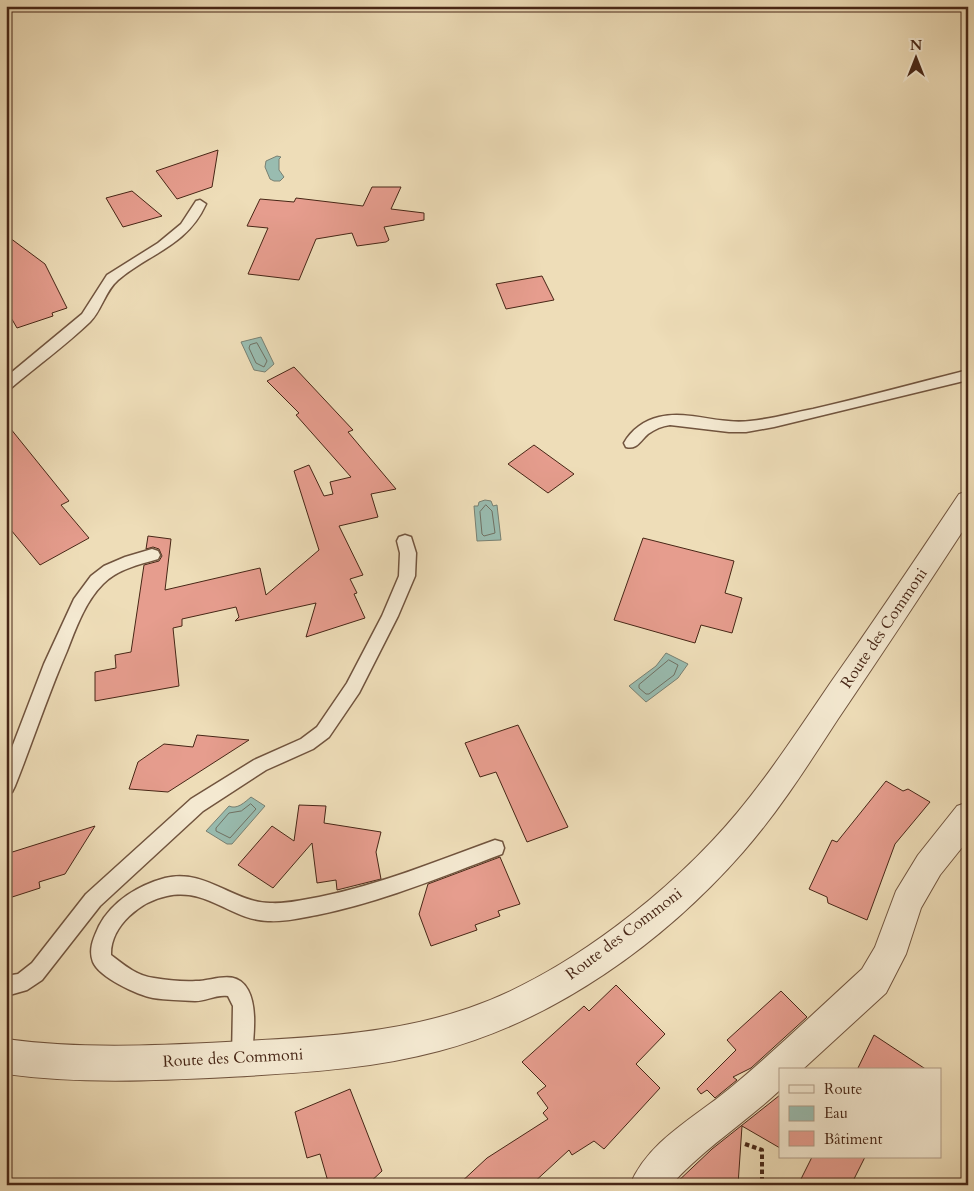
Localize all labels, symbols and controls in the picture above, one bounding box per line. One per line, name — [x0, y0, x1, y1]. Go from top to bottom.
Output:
north arrow — [892, 32, 942, 82]
text: N — [910, 36, 922, 55]
street label: Route des Commoni — [836, 563, 933, 692]
street label: Route des Commoni — [561, 883, 687, 985]
street label: Route des Commoni — [162, 1043, 304, 1073]
legend — [779, 1068, 942, 1158]
text: Route — [824, 1079, 862, 1099]
text: Eau — [824, 1103, 848, 1123]
text: Bâtiment — [824, 1129, 883, 1149]

